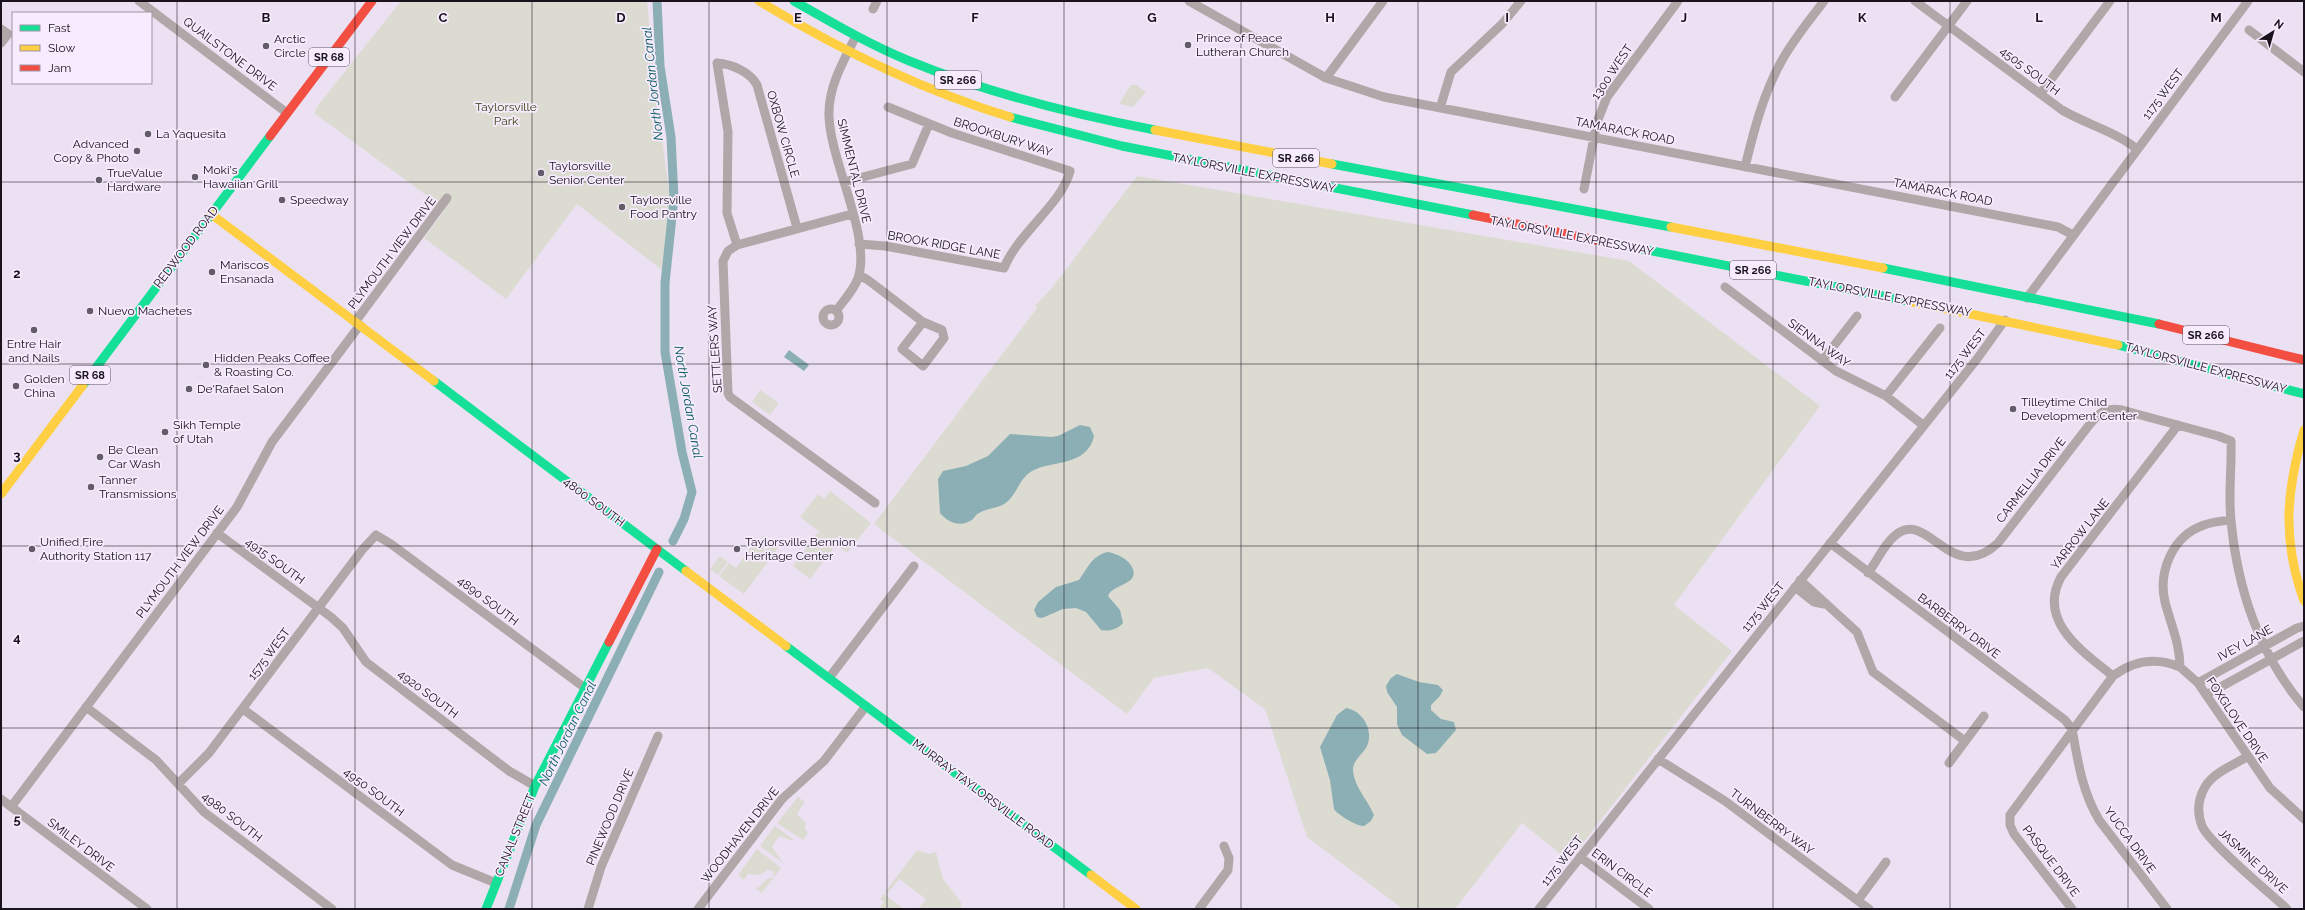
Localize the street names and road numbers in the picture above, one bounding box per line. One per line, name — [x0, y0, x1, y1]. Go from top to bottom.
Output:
street label: QUAILSTONE DRIVE — [180, 14, 280, 94]
street label: 1300 WEST — [1589, 41, 1636, 102]
street label: 4505 SOUTH — [1997, 44, 2063, 98]
road number: SR 68 — [309, 48, 349, 66]
street label: 1175 WEST — [2139, 65, 2187, 122]
road number: SR 266 — [935, 71, 981, 89]
street label: OXBOW CIRCLE — [764, 89, 802, 179]
street label: BROOKBURY WAY — [952, 114, 1054, 160]
street label: TAMARACK ROAD — [1574, 114, 1676, 148]
street label: SIMMENTAL DRIVE — [834, 117, 874, 225]
road number: SR 266 — [1273, 149, 1319, 167]
street label: TAYLORSVILLE EXPRESSWAY — [1171, 150, 1337, 196]
street label: TAMARACK ROAD — [1892, 175, 1994, 209]
street label: PLYMOUTH VIEW DRIVE — [345, 194, 439, 312]
street label: REDWOOD ROAD — [151, 203, 221, 291]
street label: TAYLORSVILLE EXPRESSWAY — [1489, 213, 1655, 259]
street label: BROOK RIDGE LANE — [886, 228, 1002, 262]
road number: SR 266 — [1730, 261, 1776, 279]
street label: TAYLORSVILLE EXPRESSWAY — [1807, 274, 1973, 320]
street label: SETTLERS WAY — [705, 304, 725, 393]
street label: SIENNA WAY — [1785, 316, 1853, 370]
street label: 1175 WEST — [1941, 326, 1989, 382]
road number: SR 266 — [2183, 326, 2229, 344]
street label: TAYLORSVILLE EXPRESSWAY — [2124, 340, 2288, 396]
road number: SR 68 — [70, 366, 110, 384]
street label: CARMELLIA DRIVE — [1993, 435, 2069, 525]
street label: 4800 SOUTH — [561, 474, 627, 530]
street label: YARROW LANE — [2048, 496, 2112, 572]
street label: PLYMOUTH VIEW DRIVE — [133, 503, 227, 621]
street label: 4915 SOUTH — [243, 535, 307, 587]
street label: 4890 SOUTH — [455, 574, 521, 628]
street label: 1175 WEST — [1739, 579, 1788, 635]
street label: BARBERRY DRIVE — [1915, 590, 2003, 662]
street label: IVEY LANE — [2215, 622, 2275, 664]
street label: 1575 WEST — [245, 625, 293, 683]
street label: 4920 SOUTH — [395, 667, 461, 721]
street label: FOXGLOVE DRIVE — [2203, 675, 2271, 765]
street label: MURRAY TAYLORSVILLE ROAD — [910, 736, 1057, 852]
street label: 4950 SOUTH — [341, 765, 407, 819]
street label: PINEWOOD DRIVE — [583, 767, 637, 867]
street label: WOODHAVEN DRIVE — [698, 784, 782, 886]
street label: TURNBERRY WAY — [1727, 786, 1817, 858]
street label: 4980 SOUTH — [199, 789, 265, 845]
street label: CANAL STREET — [492, 791, 538, 878]
street label: YUCCA DRIVE — [2101, 804, 2159, 876]
street label: SMILEY DRIVE — [45, 815, 117, 875]
street label: PASQUE DRIVE — [2020, 823, 2082, 899]
street label: JASMINE DRIVE — [2216, 826, 2290, 896]
street label: 1175 WEST — [1538, 833, 1586, 889]
street label: ERIN CIRCLE — [1589, 846, 1655, 900]

